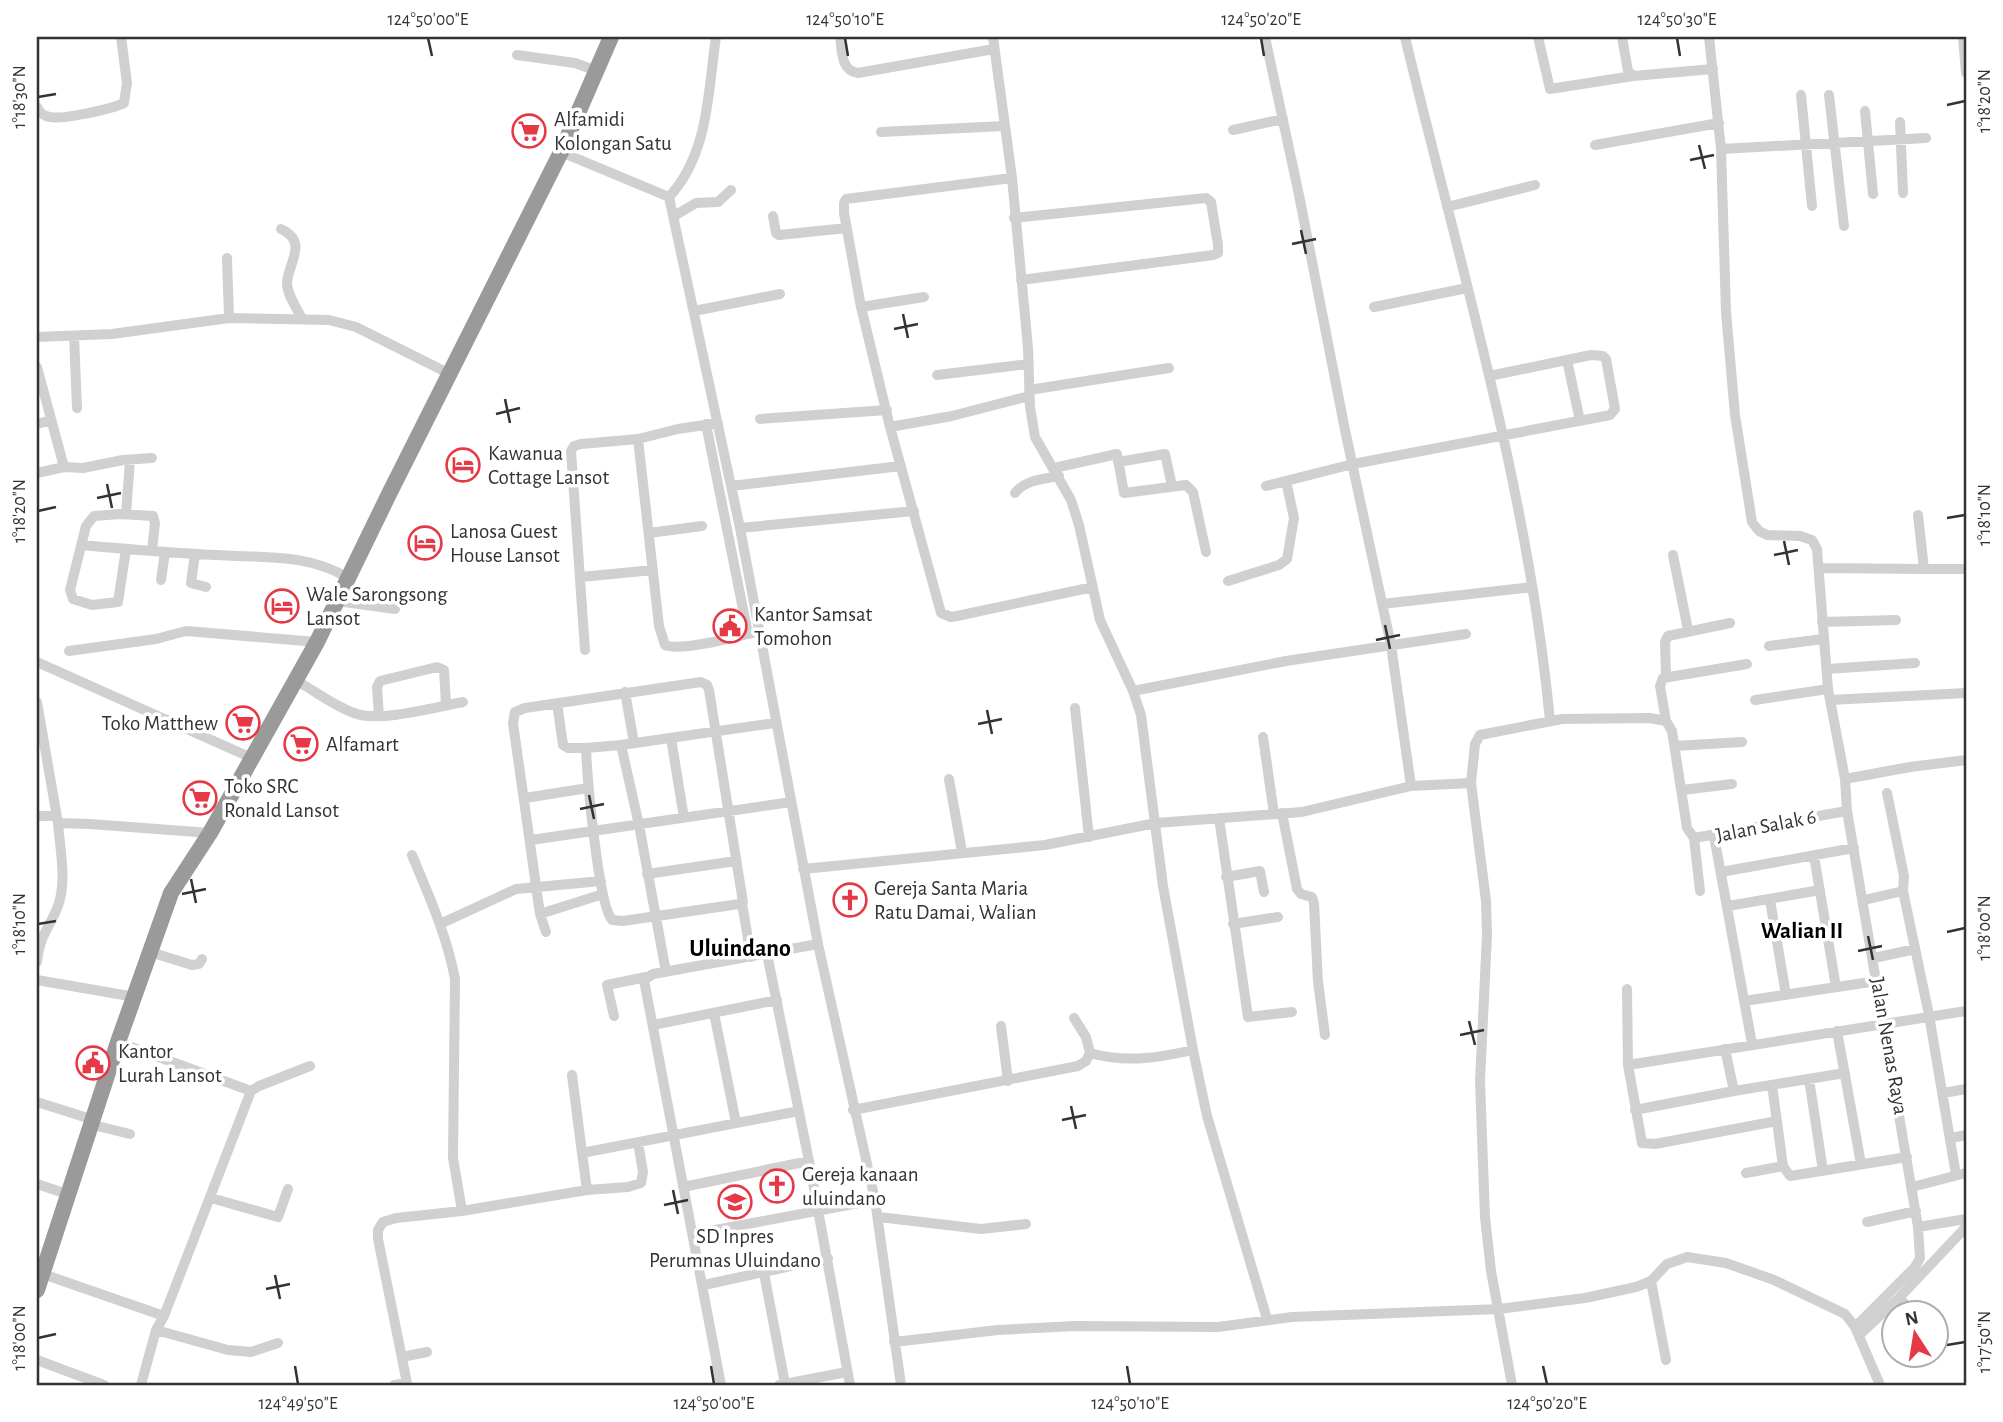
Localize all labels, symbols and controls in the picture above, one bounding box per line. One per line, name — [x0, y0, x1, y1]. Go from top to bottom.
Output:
text: 124°50'00"E — [387, 11, 469, 29]
text: 124°50'10"E — [806, 11, 884, 29]
text: 124°50'20"E — [1221, 11, 1301, 29]
text: 124°50'30"E — [1638, 11, 1717, 29]
text: 1°18'30"N — [11, 65, 29, 129]
text: 1°18'20"N — [1976, 69, 1994, 133]
place label: Alfamidi Kolongan Satu — [554, 109, 672, 154]
supermarket icon: Alfamidi Kolongan Satu — [510, 112, 548, 150]
place label: Kawanua Cottage Lansot — [488, 443, 609, 488]
hotel icon: Kawanua Cottage Lansot — [444, 446, 482, 484]
text: 1°18'20"N — [11, 479, 29, 543]
text: 1°18'10"N — [1976, 484, 1994, 546]
place label: Lanosa Guest House Lansot — [450, 521, 560, 566]
hotel icon: Lanosa Guest House Lansot — [406, 524, 444, 562]
place label: Wale Sarongsong Lansot — [306, 584, 448, 629]
hotel icon: Wale Sarongsong Lansot — [263, 587, 301, 625]
place label: Kantor Samsat Tomohon — [754, 604, 873, 649]
public building icon: Kantor Samsat Tomohon — [711, 607, 749, 645]
supermarket icon: Toko Matthew — [224, 704, 262, 742]
place label: Toko Matthew — [102, 713, 218, 734]
supermarket icon: Alfamart — [282, 725, 320, 763]
place label: Alfamart — [326, 734, 399, 755]
place label: Toko SRC Ronald Lansot — [224, 776, 339, 821]
supermarket icon: Toko SRC Ronald Lansot — [181, 779, 219, 817]
street label: Jalan Salak 6 — [1714, 806, 1818, 846]
place label: Gereja Santa Maria Ratu Damai, Walian — [874, 878, 1037, 923]
church icon: Gereja Santa Maria Ratu Damai, Walian — [831, 881, 869, 919]
text: 1°18'10"N — [11, 893, 29, 955]
text: 1°18'00"N — [1976, 895, 1994, 961]
district label: Walian II — [1761, 920, 1843, 943]
district label: Uluindano — [689, 937, 791, 961]
street label: Jalan Nenas Raya — [1867, 976, 1911, 1117]
place label: Kantor Lurah Lansot — [118, 1041, 222, 1086]
public building icon: Kantor Lurah Lansot — [74, 1044, 112, 1082]
place label: Gereja kanaan uluindano — [802, 1164, 919, 1209]
church icon: Gereja kanaan uluindano — [758, 1167, 796, 1205]
school or university icon: SD Inpres Perumnas Uluindano — [716, 1183, 754, 1221]
place label: SD Inpres Perumnas Uluindano — [649, 1226, 821, 1271]
north arrow — [1881, 1300, 1951, 1370]
text: 1°18'00"N — [11, 1305, 29, 1371]
text: N — [1903, 1308, 1920, 1330]
text: 1°17'50"N — [1976, 1311, 1994, 1373]
text: 124°49'50"E — [258, 1395, 338, 1413]
text: 124°50'00"E — [673, 1395, 755, 1413]
text: 124°50'10"E — [1091, 1395, 1169, 1413]
text: 124°50'20"E — [1507, 1395, 1587, 1413]

